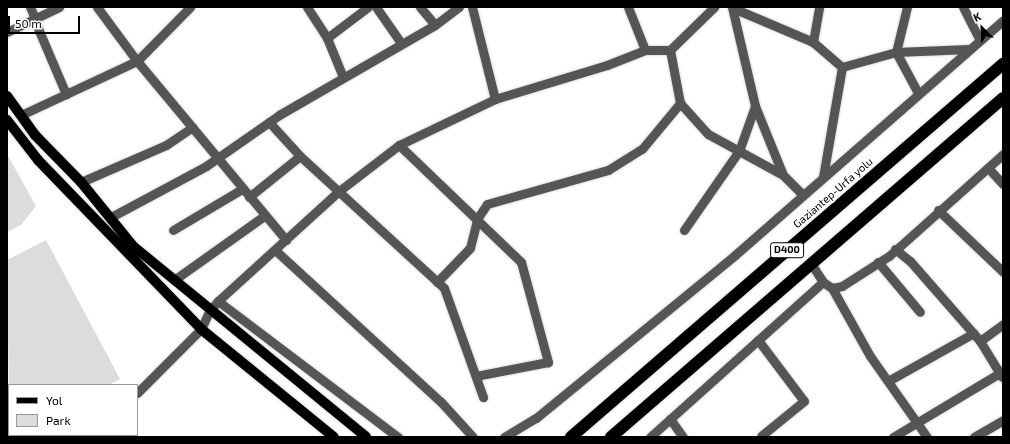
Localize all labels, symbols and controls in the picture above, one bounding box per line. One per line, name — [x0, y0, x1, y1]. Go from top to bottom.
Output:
scale bar — [10, 8, 82, 34]
north arrow — [962, 8, 1002, 48]
text: K — [971, 9, 983, 24]
text: 50 m — [15, 16, 42, 30]
street label: Gaziantep-Urfa yolu — [791, 155, 875, 231]
road number: D400 — [770, 242, 804, 258]
legend — [8, 384, 138, 436]
text: Yol — [46, 393, 62, 407]
text: Park — [46, 413, 71, 427]

